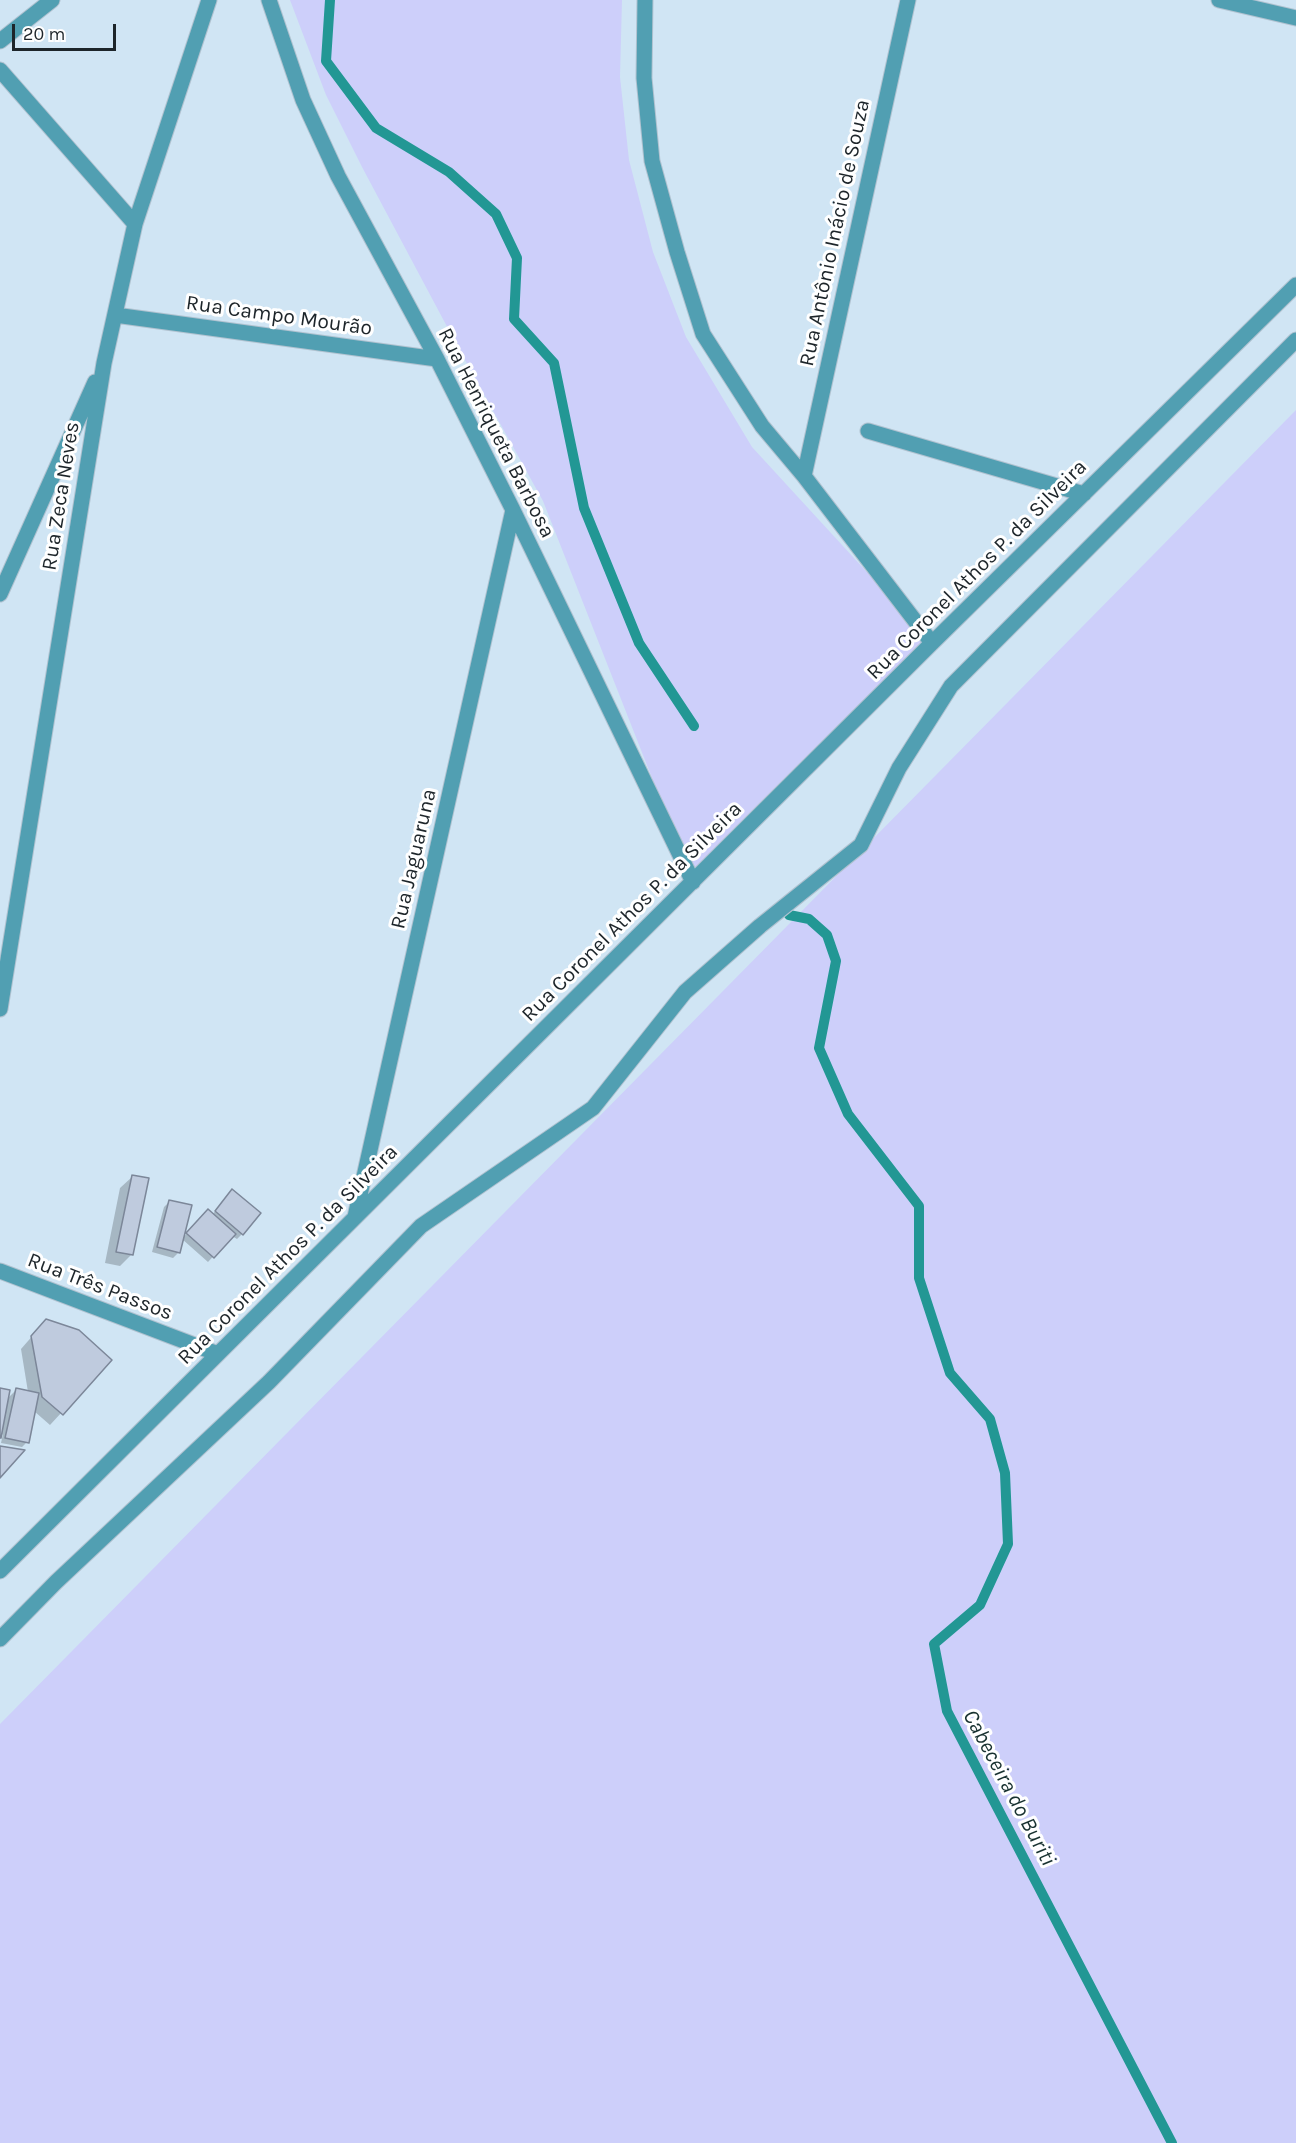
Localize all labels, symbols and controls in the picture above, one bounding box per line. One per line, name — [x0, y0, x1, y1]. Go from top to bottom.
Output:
scale bar — [15, 12, 118, 50]
text: 20 m — [23, 23, 65, 45]
street label: Rua Antônio Inácio de Souza — [794, 97, 876, 369]
street label: Rua Campo Mourão — [184, 290, 374, 342]
street label: Rua Henriqueta Barbosa — [432, 324, 560, 542]
street label: Rua Zeca Neves — [37, 420, 85, 572]
street label: Rua Coronel Athos P. da Silveira — [862, 455, 1092, 685]
street label: Rua Jaguaruna — [386, 787, 442, 931]
street label: Rua Coronel Athos P. da Silveira — [517, 797, 747, 1027]
street label: Rua Coronel Athos P. da Silveira — [173, 1140, 403, 1370]
street label: Rua Três Passos — [24, 1248, 176, 1326]
water label: Cabeceira do Buriti — [957, 1705, 1061, 1871]

